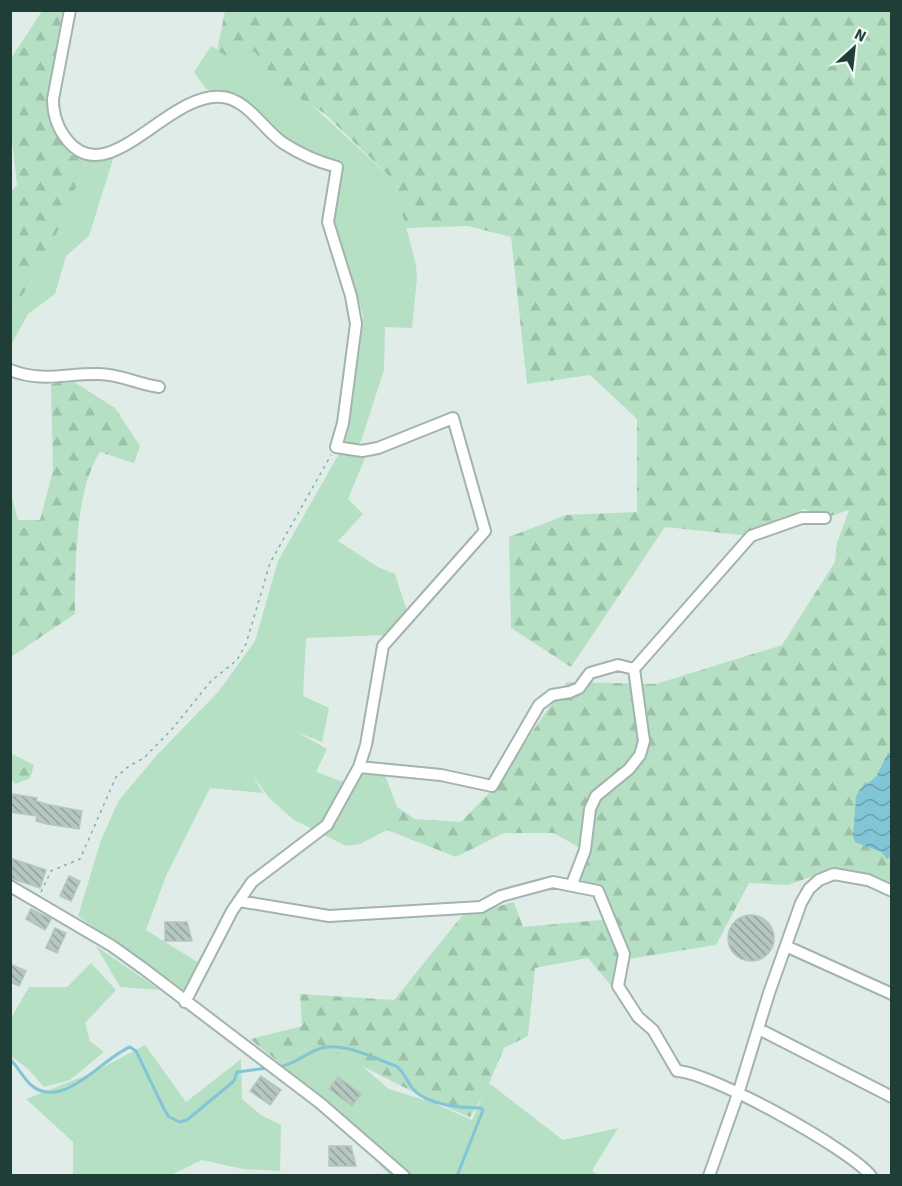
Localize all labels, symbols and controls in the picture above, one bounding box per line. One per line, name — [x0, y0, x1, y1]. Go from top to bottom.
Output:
north arrow — [824, 18, 884, 78]
text: N — [851, 23, 870, 48]

